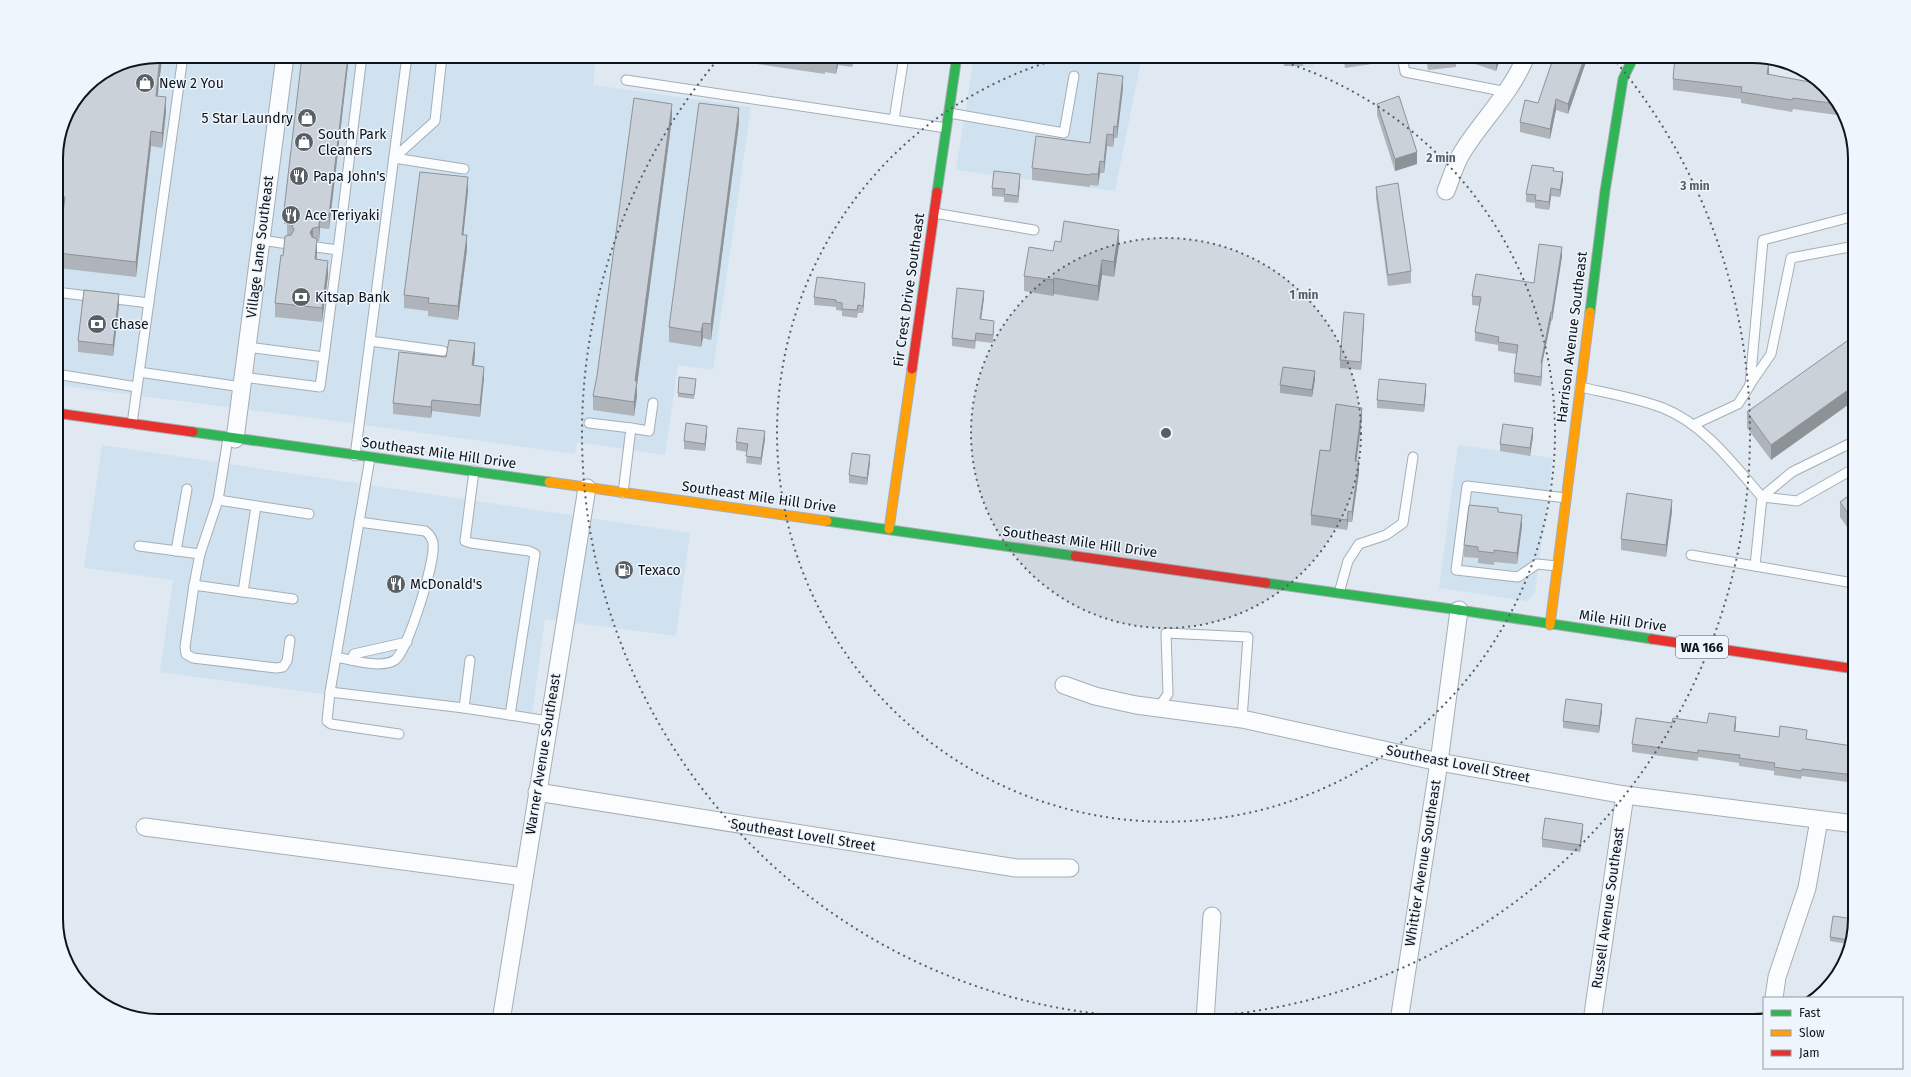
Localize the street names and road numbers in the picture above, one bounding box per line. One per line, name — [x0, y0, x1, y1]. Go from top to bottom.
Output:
street label: Village Lane Southeast — [243, 174, 277, 319]
street label: Fir Crest Drive Southeast — [890, 211, 928, 368]
street label: Harrison Avenue Southeast — [1553, 249, 1591, 424]
street label: Southeast Mile Hill Drive — [361, 434, 517, 472]
street label: Southeast Mile Hill Drive — [681, 478, 837, 516]
street label: Southeast Mile Hill Drive — [1002, 523, 1158, 561]
street label: Mile Hill Drive — [1578, 606, 1668, 636]
road number: WA 166 — [1676, 636, 1728, 658]
street label: Warner Avenue Southeast — [522, 671, 564, 836]
street label: Southeast Lovell Street — [1384, 742, 1532, 787]
street label: Whittier Avenue Southeast — [1401, 778, 1445, 948]
street label: Southeast Lovell Street — [729, 815, 878, 855]
street label: Russell Avenue Southeast — [1588, 825, 1628, 990]

